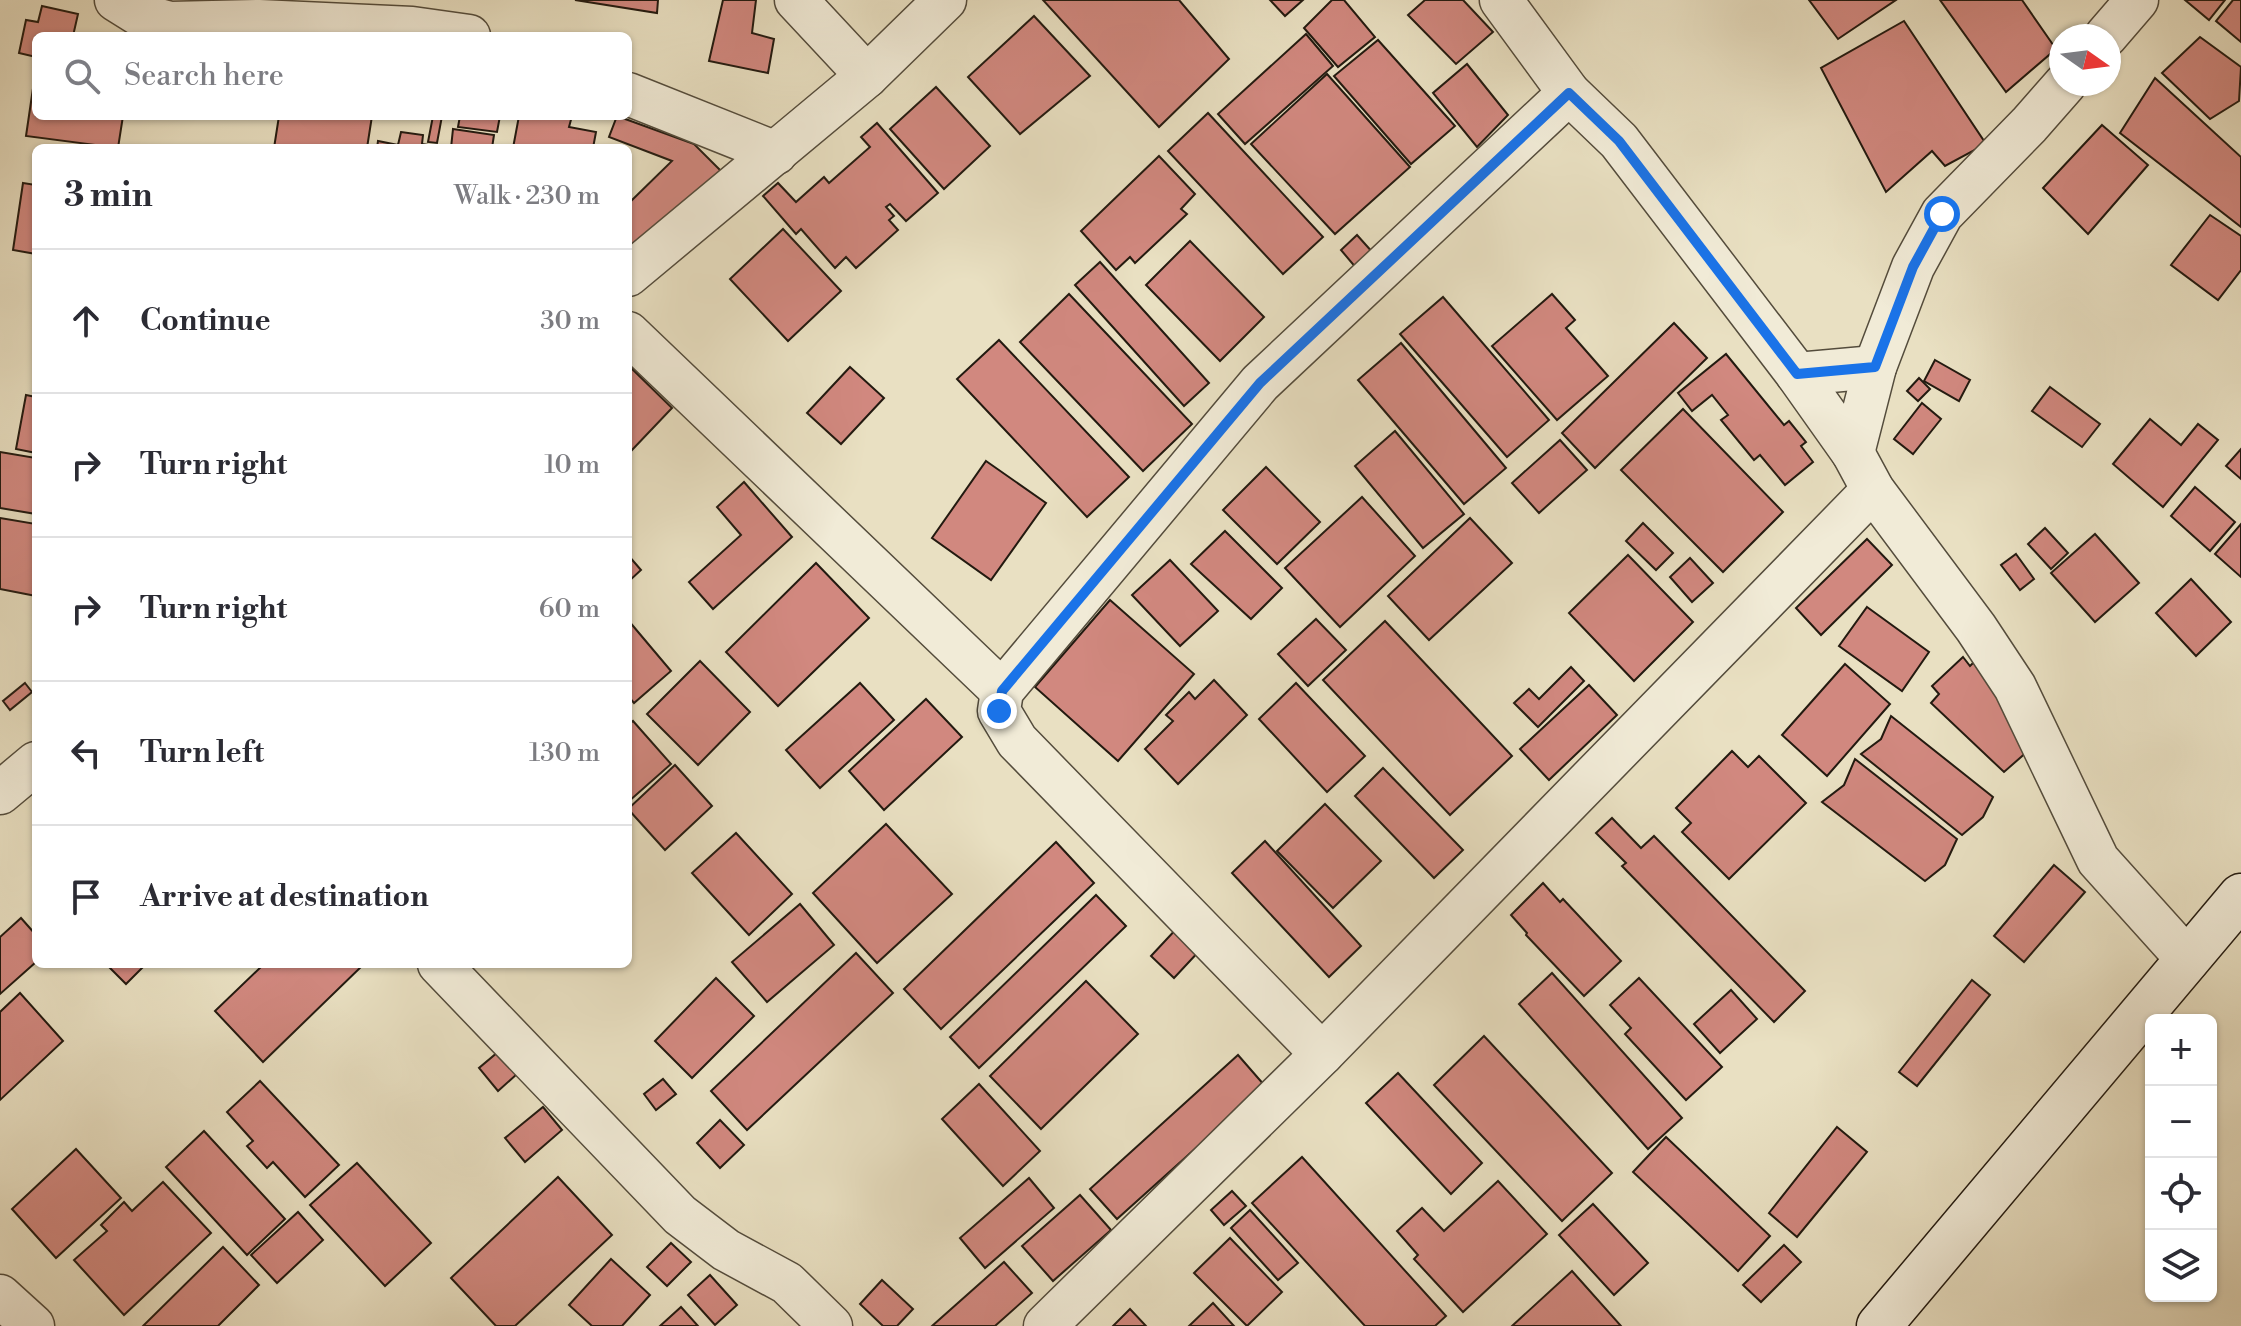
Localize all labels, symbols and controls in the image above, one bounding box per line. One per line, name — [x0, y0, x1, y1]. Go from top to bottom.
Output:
north arrow — [2049, 24, 2121, 96]
search box — [32, 32, 632, 120]
icon: search — [60, 54, 104, 98]
text: Search here — [124, 57, 284, 95]
text: 3 min — [64, 175, 153, 217]
text: Walk · 230 m — [454, 180, 600, 212]
route start — [1924, 196, 1960, 232]
icon: ahead — [64, 299, 108, 343]
text: Continue — [140, 302, 271, 340]
text: 30 m — [540, 305, 600, 337]
icon: right — [64, 443, 108, 487]
text: Turn right — [140, 446, 287, 484]
text: 10 m — [544, 449, 600, 481]
icon: right — [64, 587, 108, 631]
text: Turn right — [140, 590, 287, 628]
text: 60 m — [539, 593, 600, 625]
route end — [981, 693, 1017, 729]
icon: left — [64, 731, 108, 775]
text: Turn left — [140, 734, 264, 772]
text: 130 m — [529, 737, 600, 769]
icon: arrive — [64, 875, 108, 919]
text: Arrive at destination — [140, 878, 429, 916]
map controls — [2145, 1014, 2217, 1302]
button: + — [2145, 1014, 2217, 1086]
button: − — [2145, 1086, 2217, 1158]
button: locate — [2145, 1158, 2217, 1230]
button: layers — [2145, 1230, 2217, 1302]

